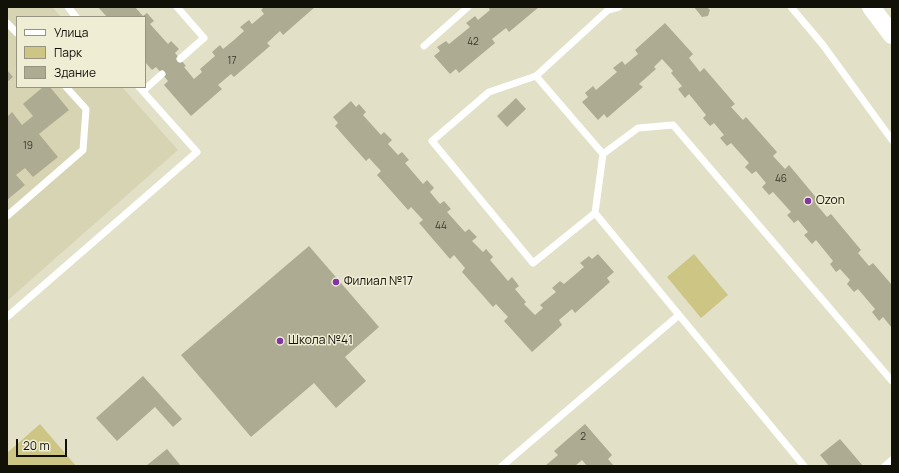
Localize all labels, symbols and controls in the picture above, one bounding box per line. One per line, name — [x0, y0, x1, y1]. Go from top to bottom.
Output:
legend — [16, 16, 146, 88]
text: Улица — [54, 24, 88, 41]
house number: 42 — [467, 36, 479, 48]
text: Парк — [54, 44, 82, 61]
house number: 17 — [228, 55, 236, 67]
text: Здание — [54, 64, 96, 81]
house number: 19 — [23, 140, 33, 152]
house number: 46 — [775, 173, 787, 185]
place label: Ozon — [816, 194, 845, 208]
marker: Ozon — [803, 196, 813, 206]
house number: 44 — [435, 220, 447, 232]
place label: Филиал №17 — [344, 275, 413, 289]
marker: Филиал №17 — [331, 277, 341, 287]
place label: Школа №41 — [288, 334, 353, 348]
marker: Школа №41 — [275, 336, 285, 346]
scale bar — [18, 431, 69, 457]
house number: 2 — [580, 431, 586, 443]
text: 20 m — [23, 437, 50, 454]

